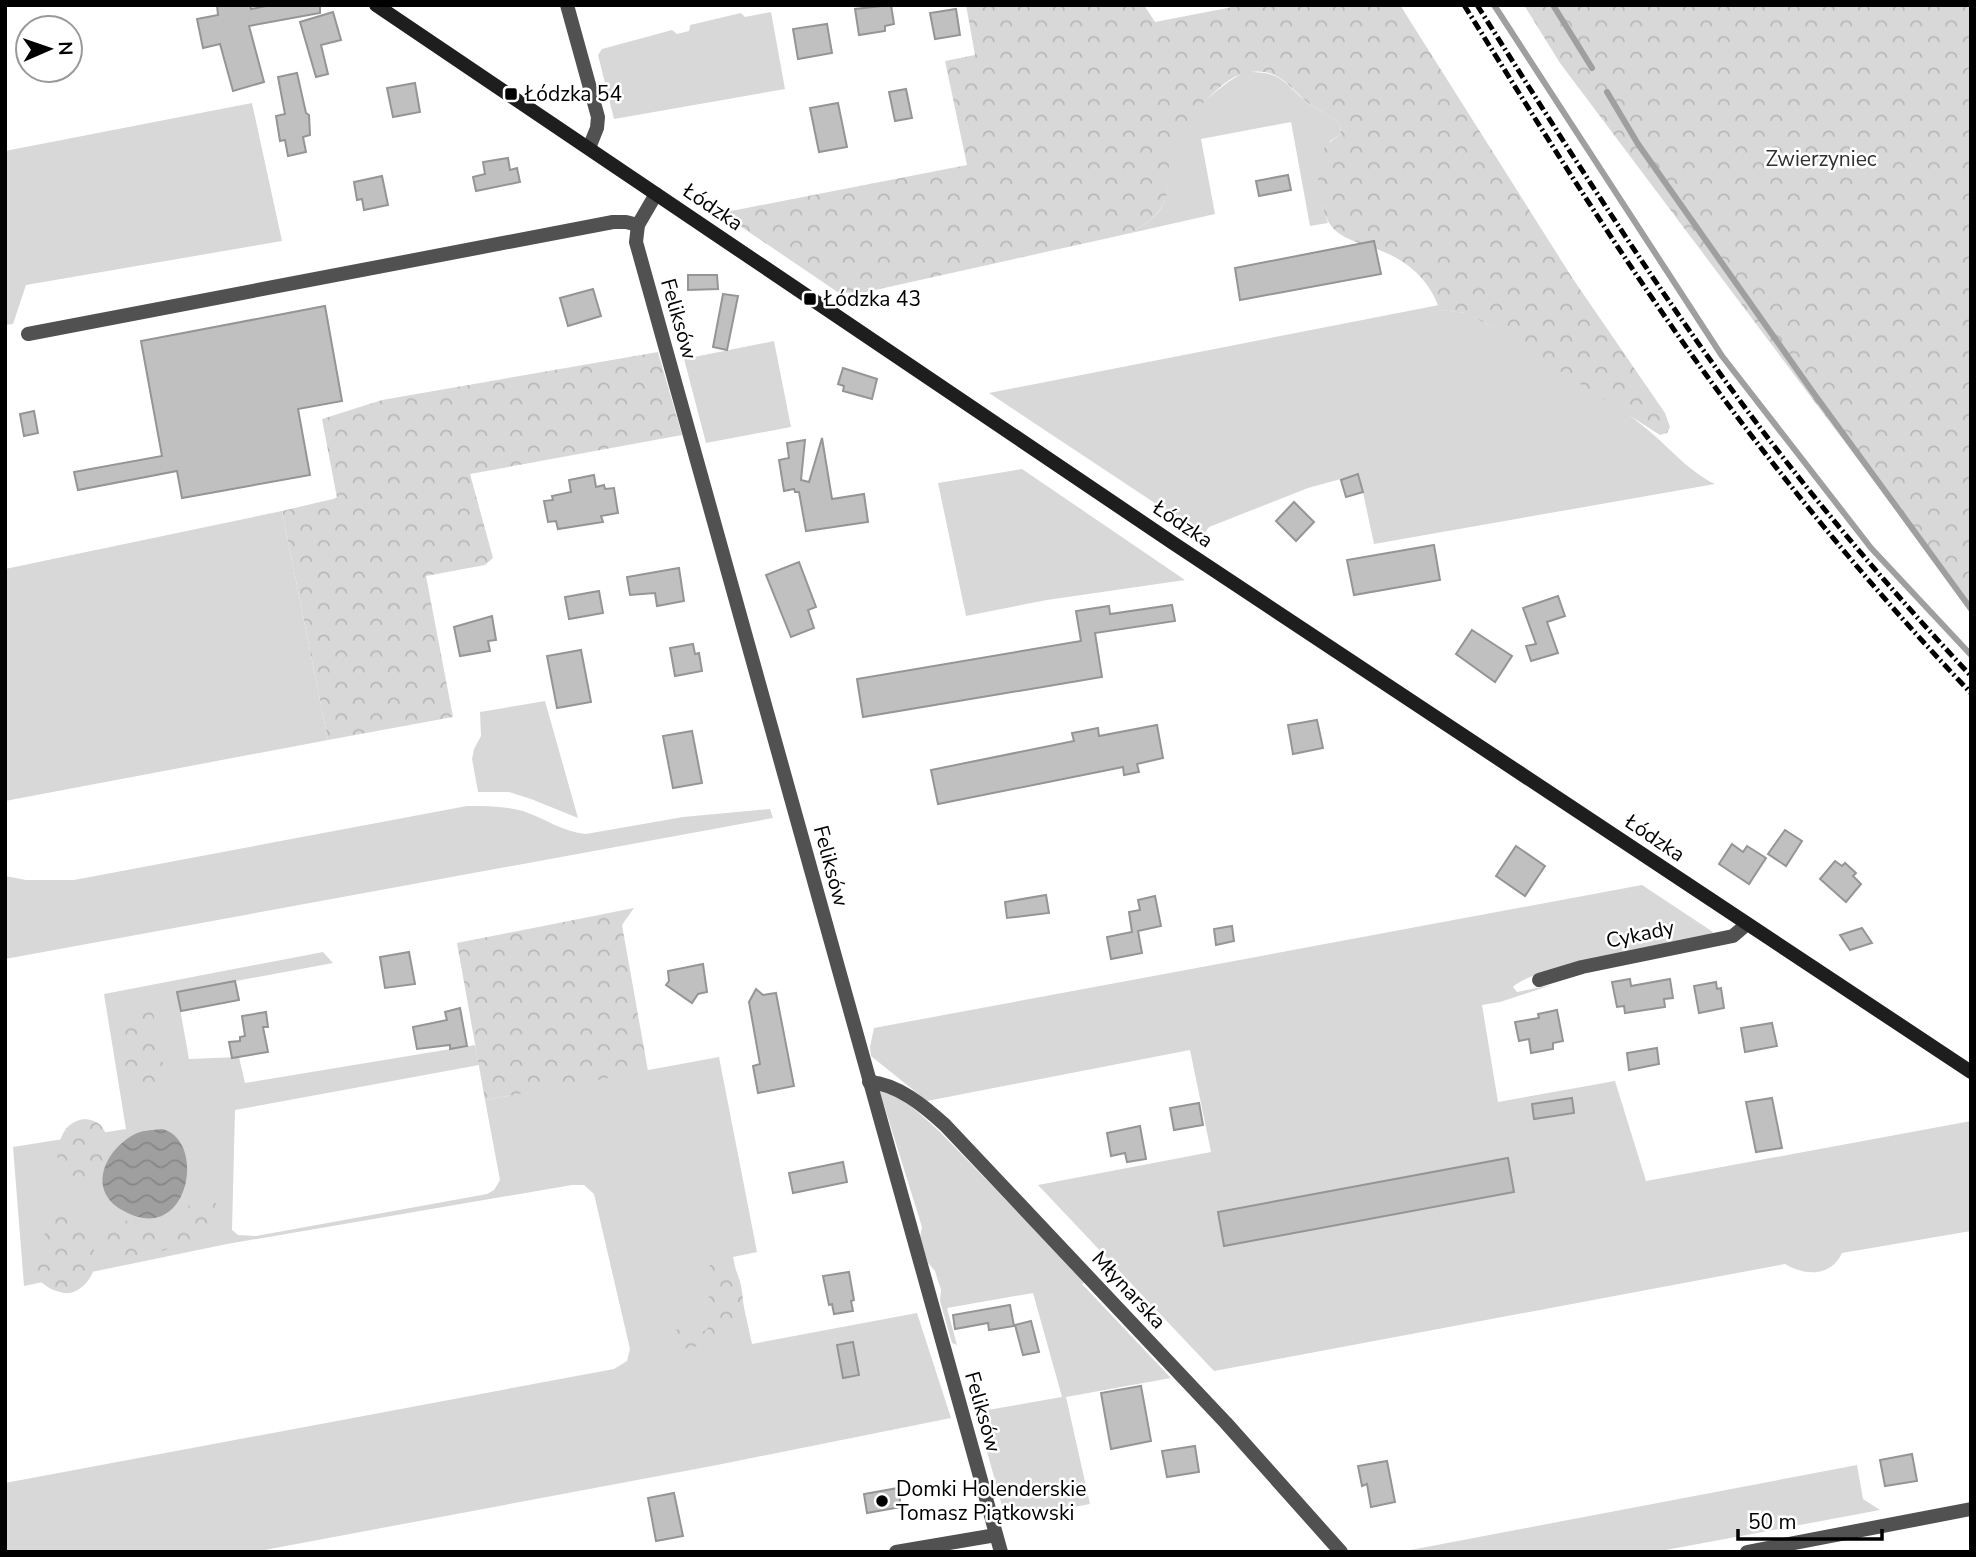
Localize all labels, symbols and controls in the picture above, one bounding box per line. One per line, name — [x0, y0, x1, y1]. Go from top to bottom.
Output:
north arrow — [14, 14, 84, 84]
text: N — [52, 41, 78, 56]
place label: Łódzka 54 — [524, 80, 622, 108]
marker: Łódzka 54 — [503, 86, 519, 102]
park label: Zwierzyniec — [1765, 145, 1877, 173]
street label: Łódzka — [677, 176, 748, 237]
street label: Feliksów — [654, 275, 704, 363]
place label: Łódzka 43 — [823, 285, 921, 313]
marker: Łódzka 43 — [802, 291, 818, 307]
street label: Łódzka — [1147, 493, 1218, 554]
street label: Łódzka — [1619, 807, 1690, 868]
street label: Feliksów — [807, 822, 855, 910]
street label: Cykady — [1603, 913, 1677, 955]
street label: Młynarska — [1086, 1245, 1172, 1335]
street label: Feliksów — [958, 1368, 1008, 1456]
place label: Domki Holenderskie Tomasz Piątkowski — [896, 1475, 1086, 1527]
marker: Domki Holenderskie Tomasz Piątkowski — [874, 1493, 890, 1509]
scale bar — [1738, 1498, 1882, 1542]
text: 50 m — [1748, 1508, 1797, 1536]

